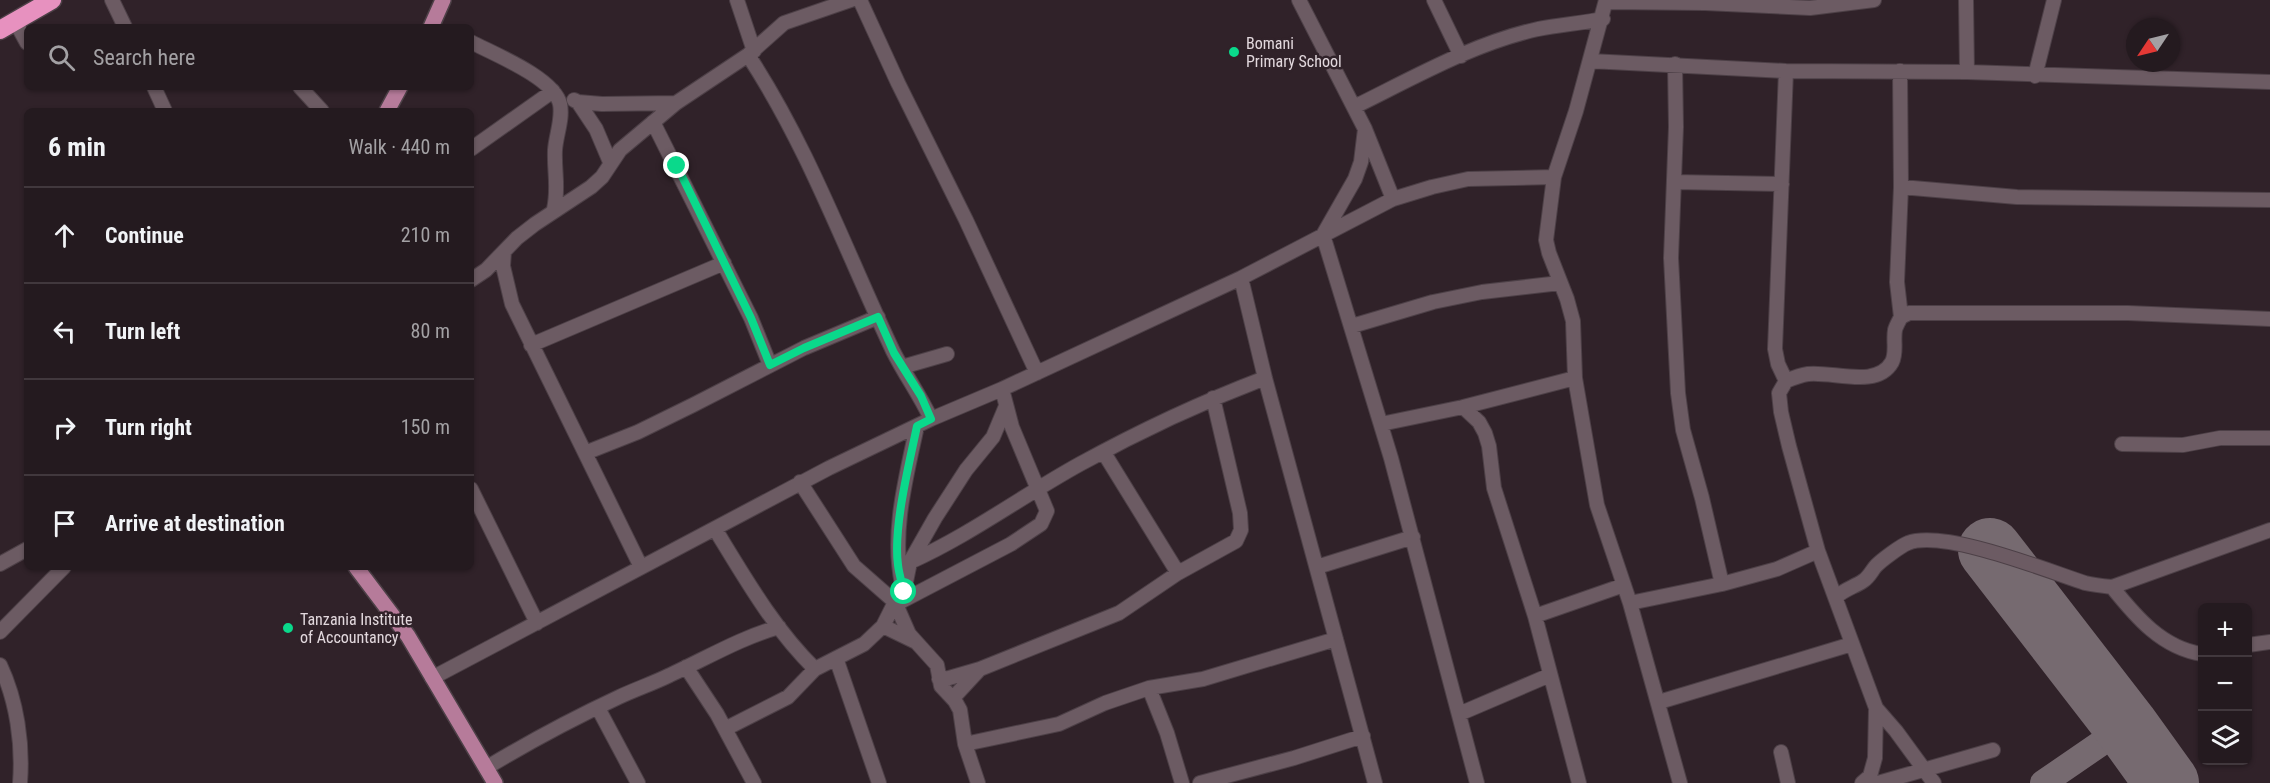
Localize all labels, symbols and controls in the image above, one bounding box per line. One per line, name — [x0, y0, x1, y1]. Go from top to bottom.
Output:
north arrow — [2126, 18, 2180, 72]
search box — [24, 24, 474, 90]
place label: Bomani Primary School — [1246, 34, 1342, 71]
icon: search — [45, 41, 78, 74]
text: Search here — [93, 45, 195, 70]
marker: Bomani Primary School — [1227, 45, 1241, 59]
text: 6 min — [48, 132, 106, 162]
text: Walk · 440 m — [349, 135, 450, 159]
route end — [663, 152, 689, 178]
icon: ahead — [48, 219, 81, 252]
text: Continue — [105, 223, 184, 248]
text: 210 m — [401, 223, 450, 247]
icon: left — [48, 315, 81, 348]
text: Turn left — [105, 319, 180, 344]
text: 80 m — [411, 319, 450, 343]
icon: right — [48, 411, 81, 444]
text: Turn right — [105, 415, 192, 440]
text: 150 m — [401, 415, 450, 439]
icon: arrive — [48, 507, 81, 540]
text: Arrive at destination — [105, 511, 285, 536]
route start — [890, 578, 916, 604]
map controls — [2198, 603, 2252, 765]
button: + — [2198, 603, 2252, 657]
place label: Tanzania Institute of Accountancy — [300, 610, 412, 647]
marker: Tanzania Institute of Accountancy — [281, 621, 295, 635]
button: − — [2198, 657, 2252, 711]
button: layers — [2198, 711, 2252, 765]

